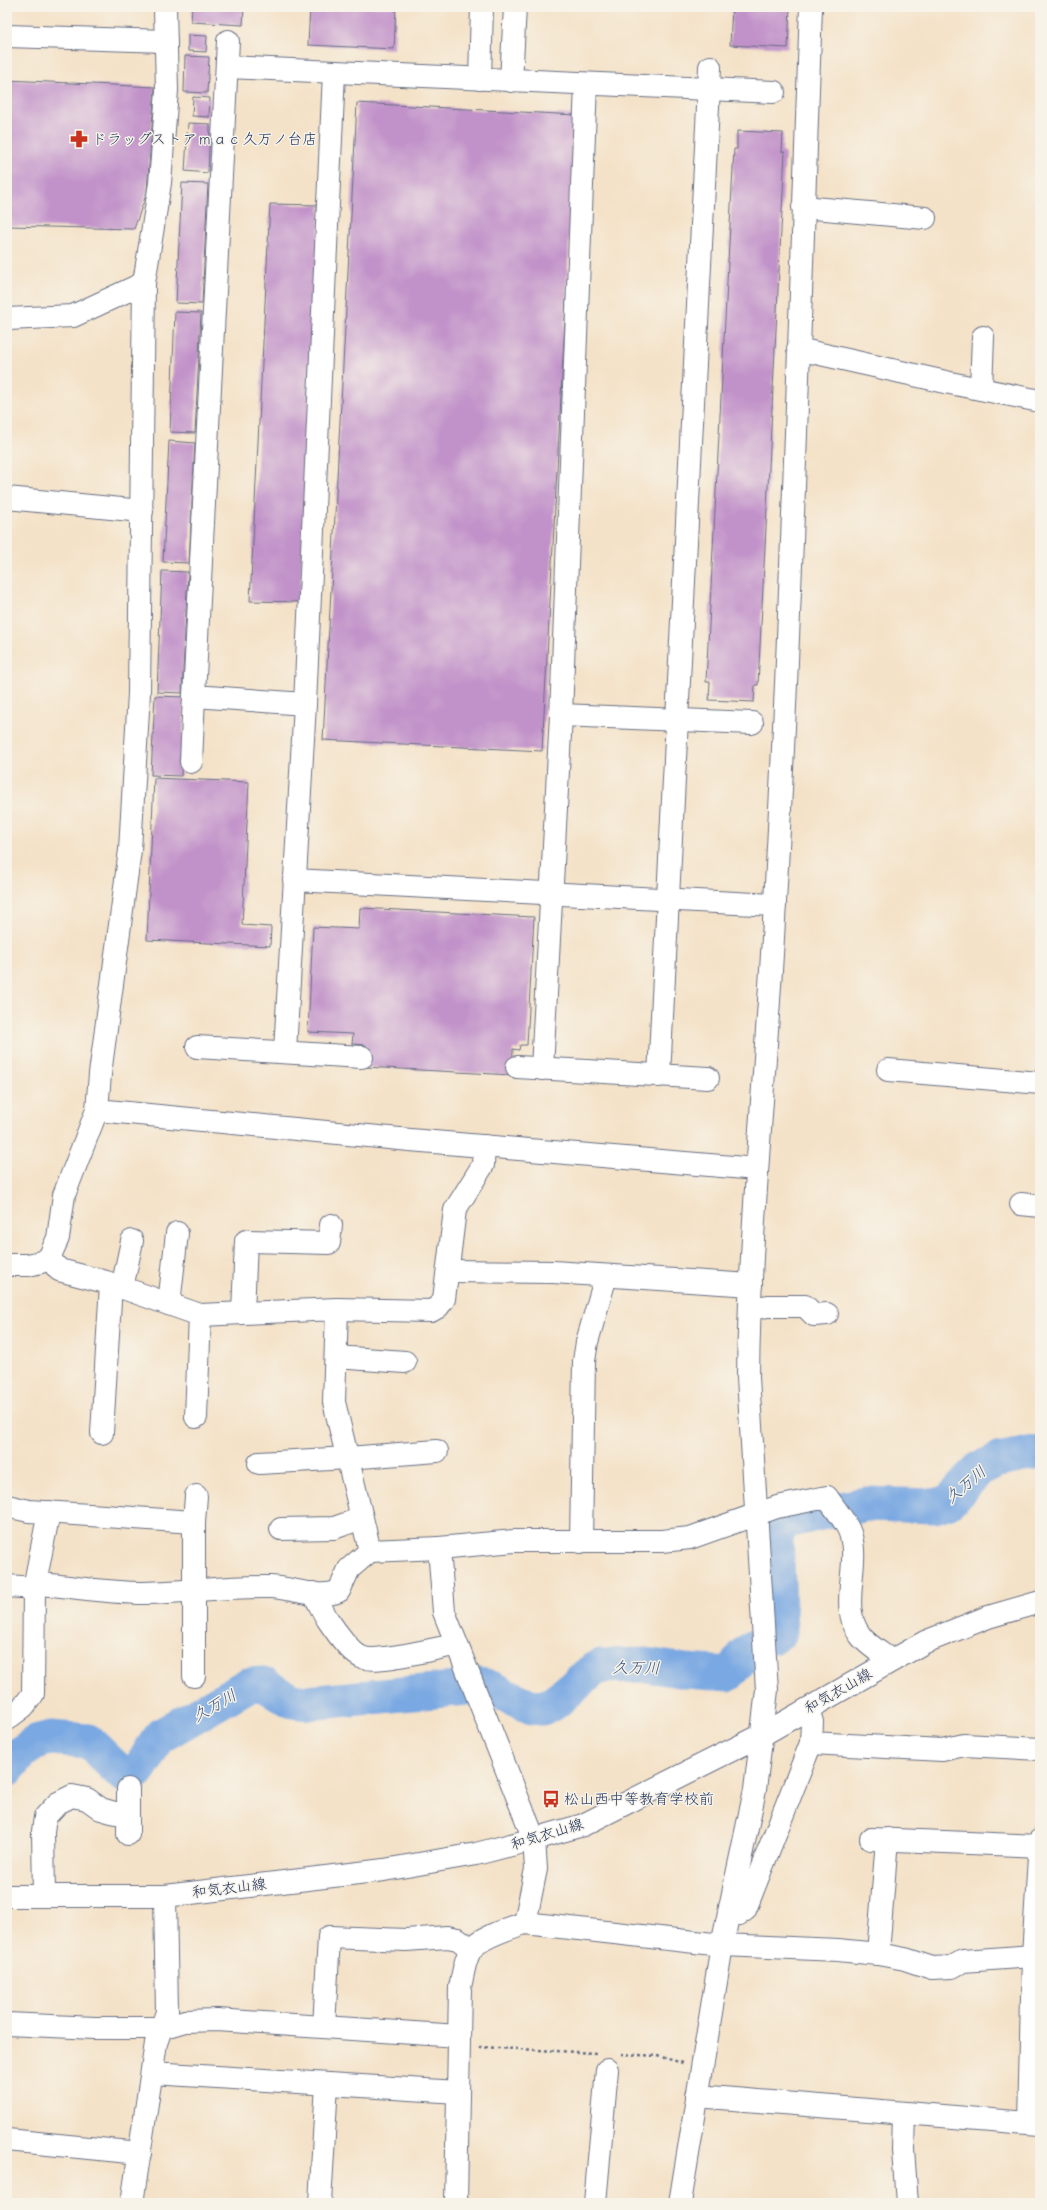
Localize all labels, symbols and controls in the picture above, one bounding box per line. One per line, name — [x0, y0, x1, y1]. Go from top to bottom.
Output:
pharmacy icon: ドラッグストアｍａｃ久万ノ台店 — [69, 129, 89, 149]
place label: ドラッグストアｍａｃ久万ノ台店 — [92, 130, 317, 148]
water label: 久万川 — [941, 1462, 990, 1507]
water label: 久万川 — [612, 1658, 660, 1677]
street label: 和気衣山線 — [801, 1664, 875, 1718]
water label: 久万川 — [189, 1685, 240, 1726]
bus stop icon: 松山西中等教育学校前 — [541, 1789, 561, 1809]
place label: 松山西中等教育学校前 — [564, 1790, 714, 1808]
street label: 和気衣山線 — [508, 1814, 586, 1854]
street label: 和気衣山線 — [191, 1874, 267, 1902]

